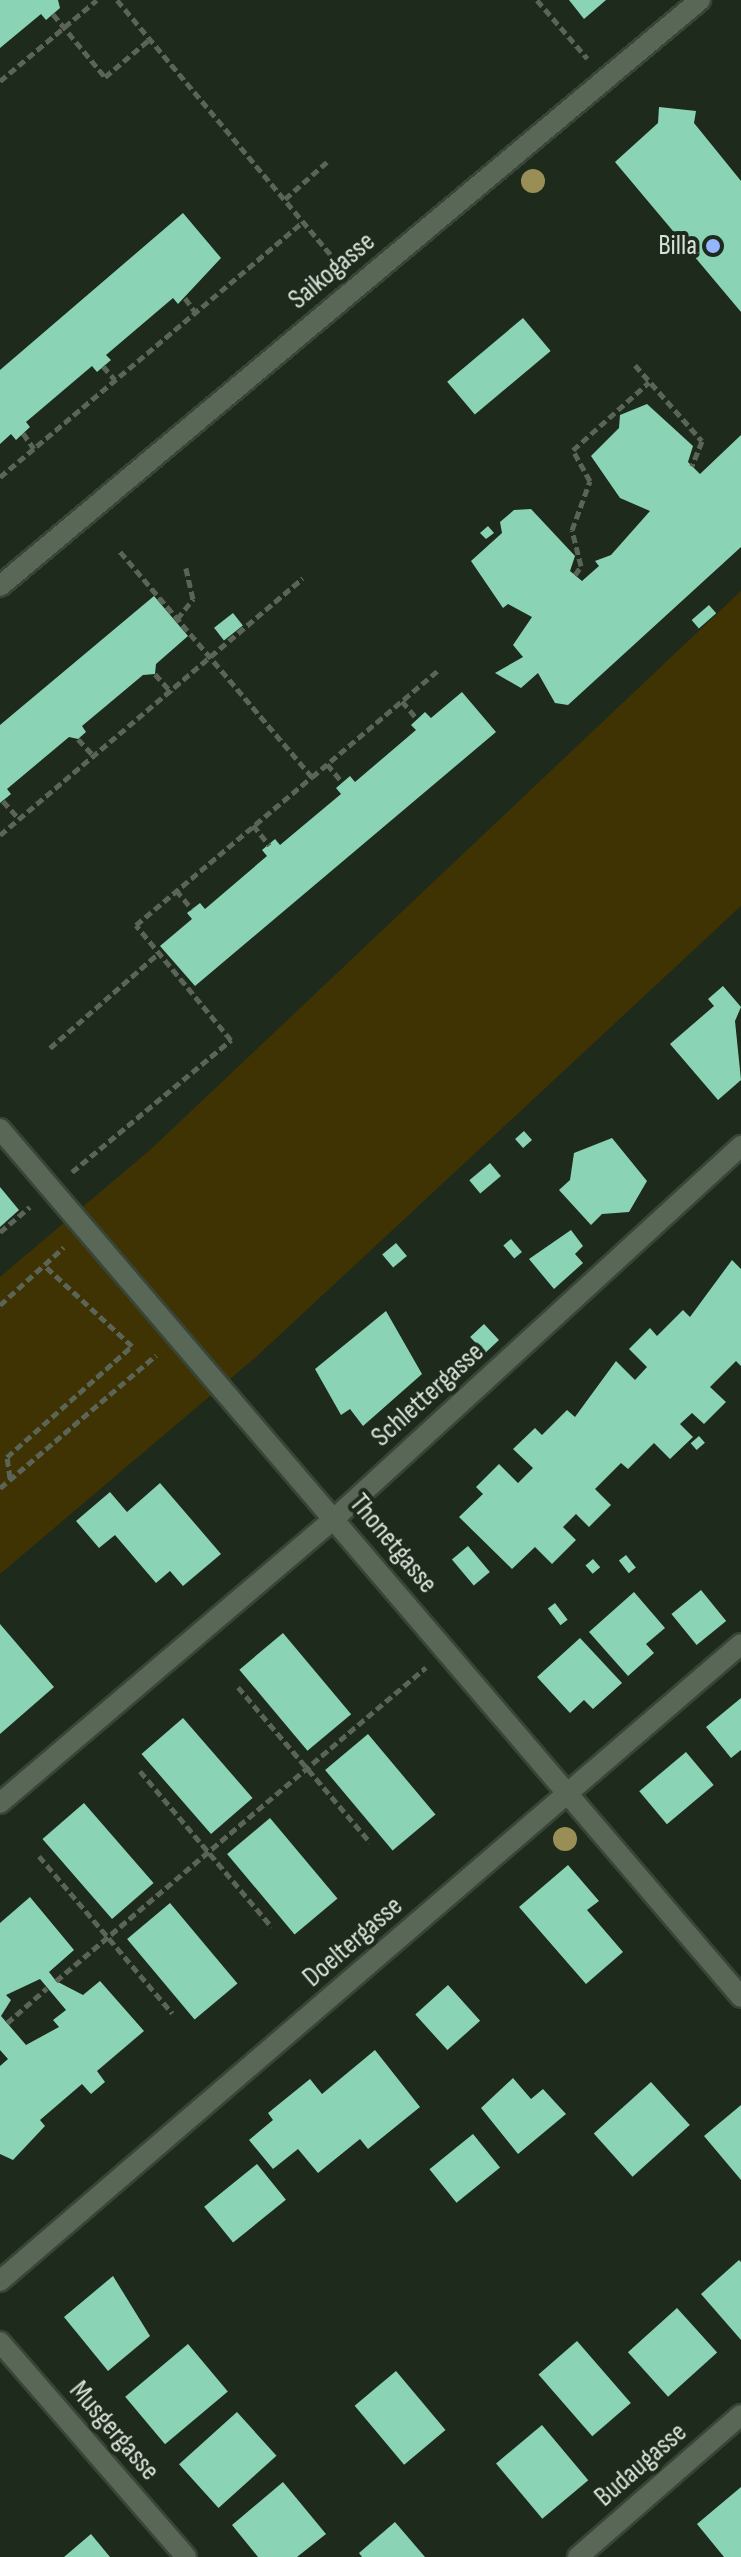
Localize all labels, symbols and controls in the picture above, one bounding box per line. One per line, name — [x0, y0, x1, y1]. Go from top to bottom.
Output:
street label: Saikogasse — [282, 225, 382, 317]
place label: Billa — [658, 229, 697, 263]
marker: Billa — [704, 237, 722, 255]
street label: Schlettergasse — [365, 1336, 491, 1454]
street label: Thonetgasse — [342, 1488, 444, 1600]
street label: Doeltergasse — [296, 1890, 410, 1994]
street label: Musgergasse — [62, 2375, 166, 2487]
street label: Budaugasse — [588, 2416, 694, 2514]

